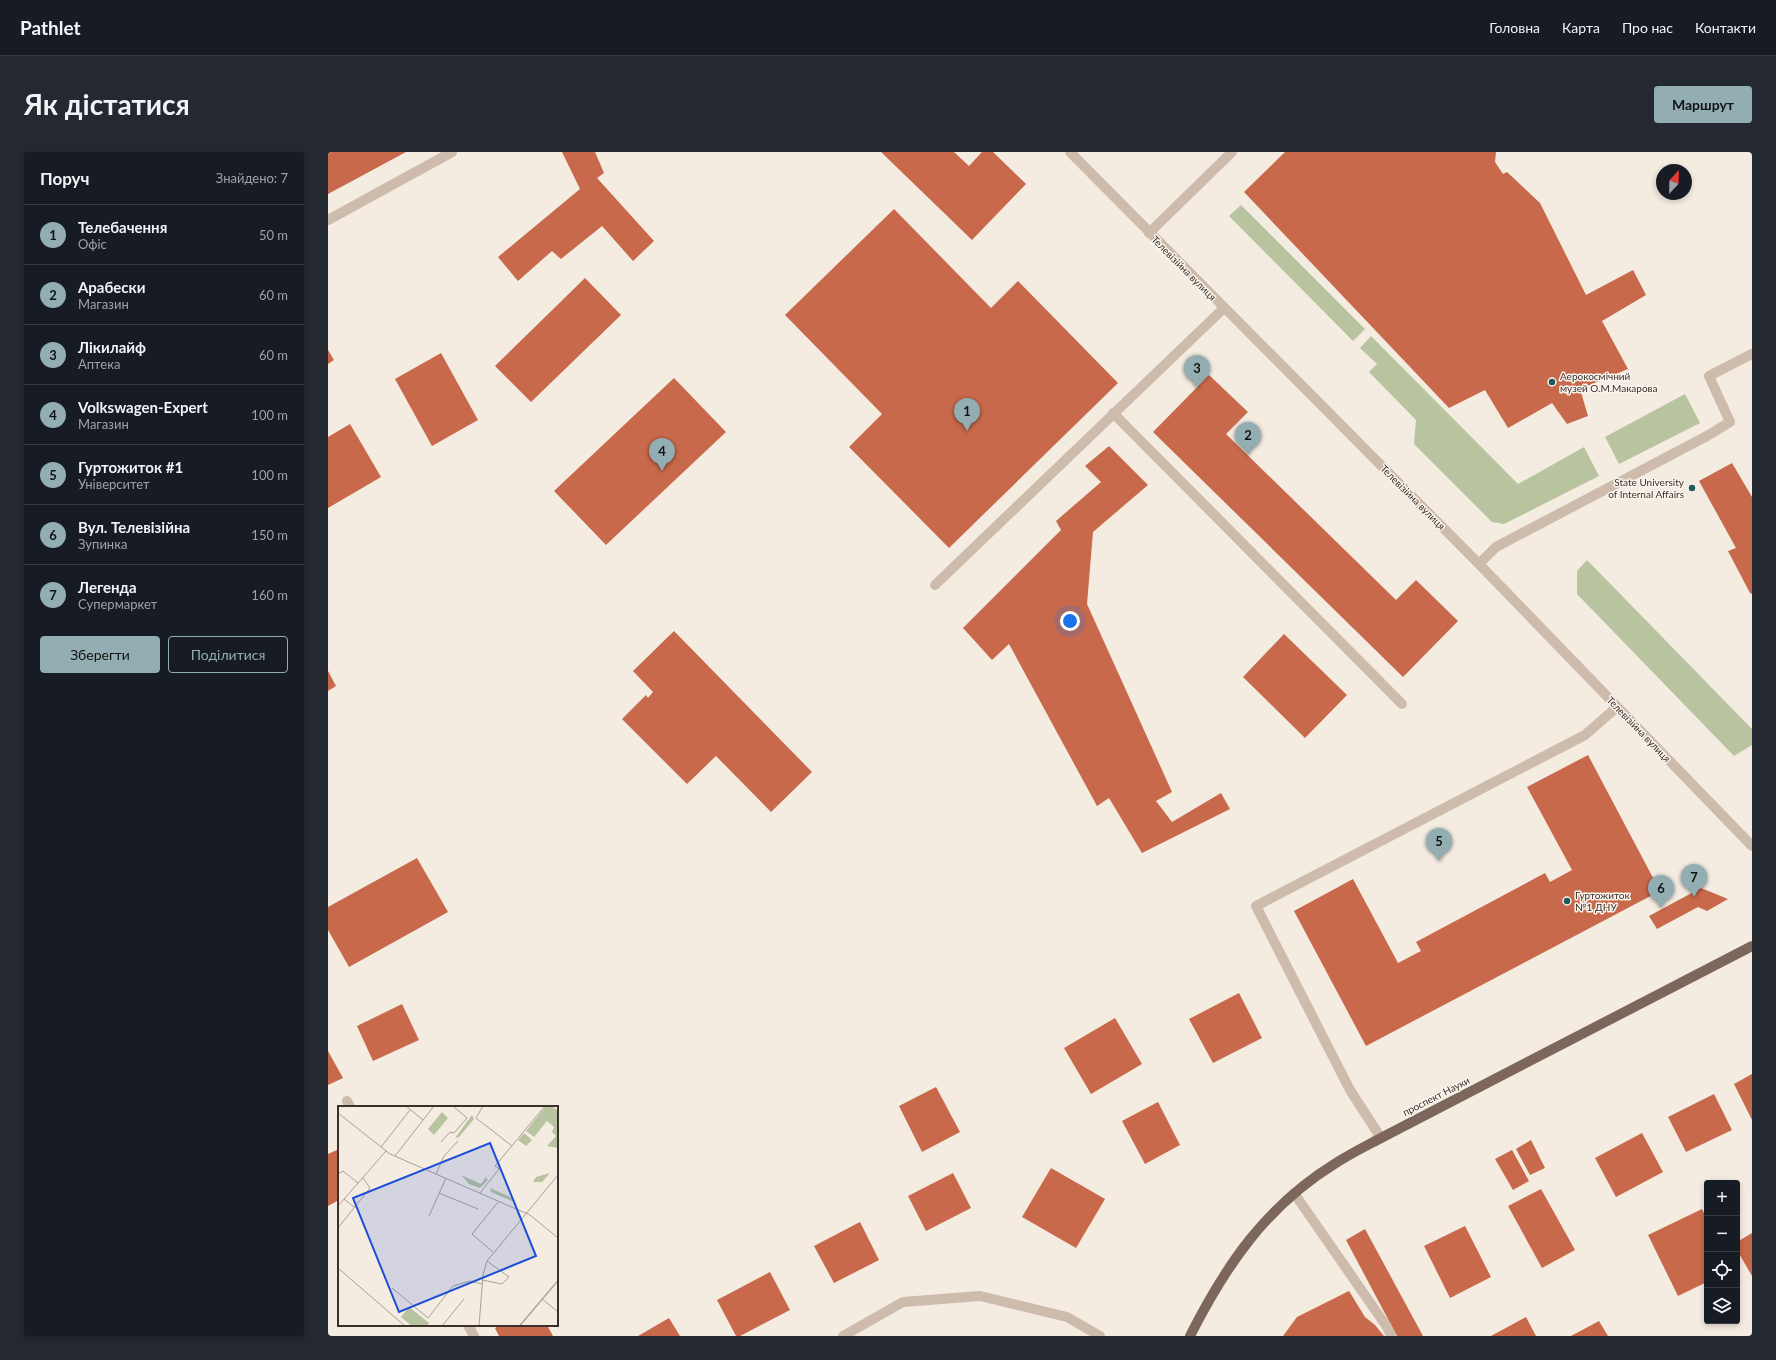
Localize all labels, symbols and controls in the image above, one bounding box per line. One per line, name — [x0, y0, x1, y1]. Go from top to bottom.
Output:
text: Pathlet — [20, 16, 81, 39]
text: Головна — [1489, 19, 1540, 36]
text: Карта — [1562, 19, 1600, 36]
text: Про нас — [1622, 19, 1673, 36]
text: Контакти — [1695, 19, 1756, 36]
button: Маршрут — [1654, 86, 1752, 123]
text: Як дістатися — [24, 87, 190, 121]
north arrow — [1656, 164, 1692, 200]
text: Поруч — [40, 168, 90, 189]
text: Знайдено: 7 — [216, 170, 288, 186]
text: Телебачення — [78, 218, 167, 236]
text: 1 — [49, 227, 57, 243]
text: 50 m — [259, 227, 288, 243]
street label: Телевізійна вулиця — [1149, 233, 1219, 303]
text: Офіс — [78, 236, 107, 252]
text: Арабески — [78, 278, 145, 296]
text: 2 — [49, 287, 57, 303]
text: 60 m — [259, 287, 288, 303]
text: Магазин — [78, 296, 129, 312]
text: Лікилайф — [78, 338, 146, 356]
text: 3 — [49, 347, 57, 363]
text: 60 m — [259, 347, 288, 363]
pin: 3 — [1184, 355, 1210, 388]
text: Аптека — [78, 356, 120, 372]
place label: Аерокосмічний музей О.М.Макарова — [1560, 370, 1658, 394]
marker: Аерокосмічний музей О.М.Макарова — [1547, 377, 1557, 387]
text: Volkswagen-Expert — [78, 398, 208, 416]
pin: 1 — [954, 398, 980, 431]
text: 4 — [49, 407, 57, 423]
text: 100 m — [251, 407, 288, 423]
text: Магазин — [78, 416, 129, 432]
pin: 2 — [1235, 422, 1261, 455]
pin: 4 — [649, 438, 675, 471]
text: Гуртожиток #1 — [78, 458, 183, 476]
street label: Телевізійна вулиця — [1378, 462, 1448, 532]
text: 5 — [49, 467, 57, 483]
text: 100 m — [251, 467, 288, 483]
text: Університет — [78, 476, 150, 492]
place label: State University of Internal Affairs — [1608, 476, 1685, 500]
marker: State University of Internal Affairs — [1687, 483, 1697, 493]
text: Вул. Телевізійна — [78, 518, 190, 536]
text: 6 — [49, 527, 57, 543]
text: 150 m — [251, 527, 288, 543]
text: Зупинка — [78, 536, 127, 552]
text: Легенда — [78, 578, 137, 596]
text: 7 — [49, 587, 57, 603]
text: 160 m — [251, 587, 288, 603]
text: Супермаркет — [78, 596, 157, 612]
your location — [1060, 611, 1080, 631]
button: Зберегти — [40, 636, 160, 673]
button: Поділитися — [168, 636, 288, 673]
street label: Телевізійна вулиця — [1605, 694, 1673, 764]
pin: 5 — [1426, 828, 1452, 861]
pin: 7 — [1681, 864, 1707, 897]
pin: 6 — [1648, 875, 1674, 908]
place label: Гуртожиток №1 ДНУ — [1575, 889, 1630, 913]
marker: Гуртожиток №1 ДНУ — [1562, 896, 1572, 906]
street label: проспект Науки — [1400, 1074, 1472, 1118]
inset map — [338, 1106, 558, 1326]
map controls — [1704, 1180, 1740, 1324]
button: + — [1704, 1180, 1740, 1216]
button: − — [1704, 1216, 1740, 1252]
button: locate — [1704, 1252, 1740, 1288]
button: layers — [1704, 1288, 1740, 1324]

